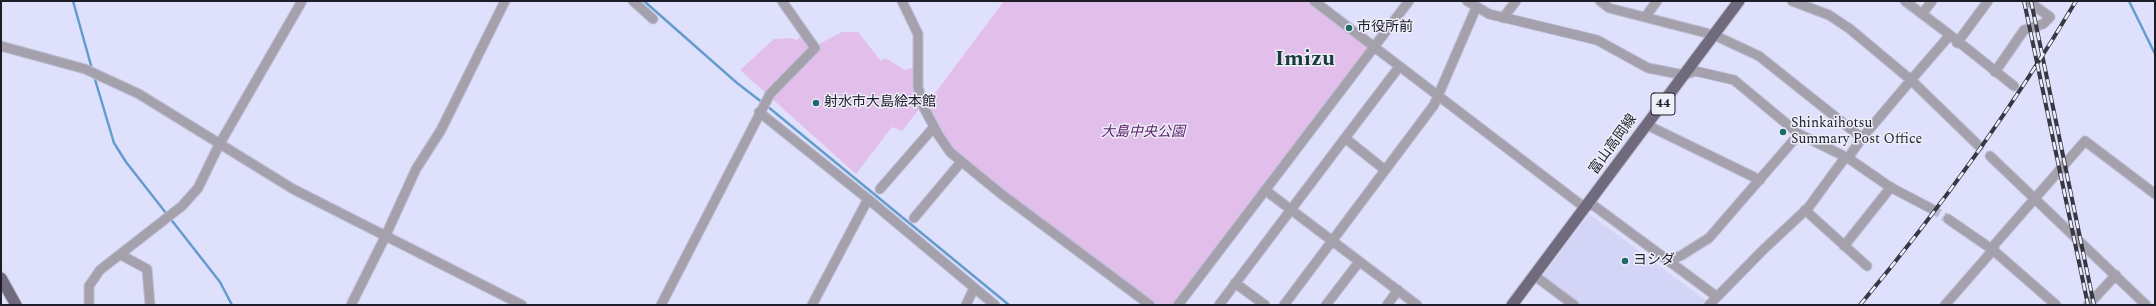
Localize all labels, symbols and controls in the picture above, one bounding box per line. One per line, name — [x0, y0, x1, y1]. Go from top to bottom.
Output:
place label: 市役所前 — [1357, 20, 1413, 36]
marker: 市役所前 — [1344, 23, 1354, 33]
district label: Imizu — [1275, 48, 1335, 74]
road number: 44 — [1651, 93, 1675, 115]
place label: 射水市大島絵本館 — [824, 95, 936, 111]
marker: 射水市大島絵本館 — [811, 98, 821, 108]
street label: 富山高岡線 — [1587, 112, 1641, 178]
place label: Shinkaihotsu Summary Post Office — [1791, 116, 1922, 148]
park label: 大島中央公園 — [1101, 125, 1185, 141]
marker: Shinkaihotsu Summary Post Office — [1778, 127, 1788, 137]
place label: ヨシダ — [1633, 253, 1675, 269]
marker: ヨシダ — [1620, 256, 1630, 266]

